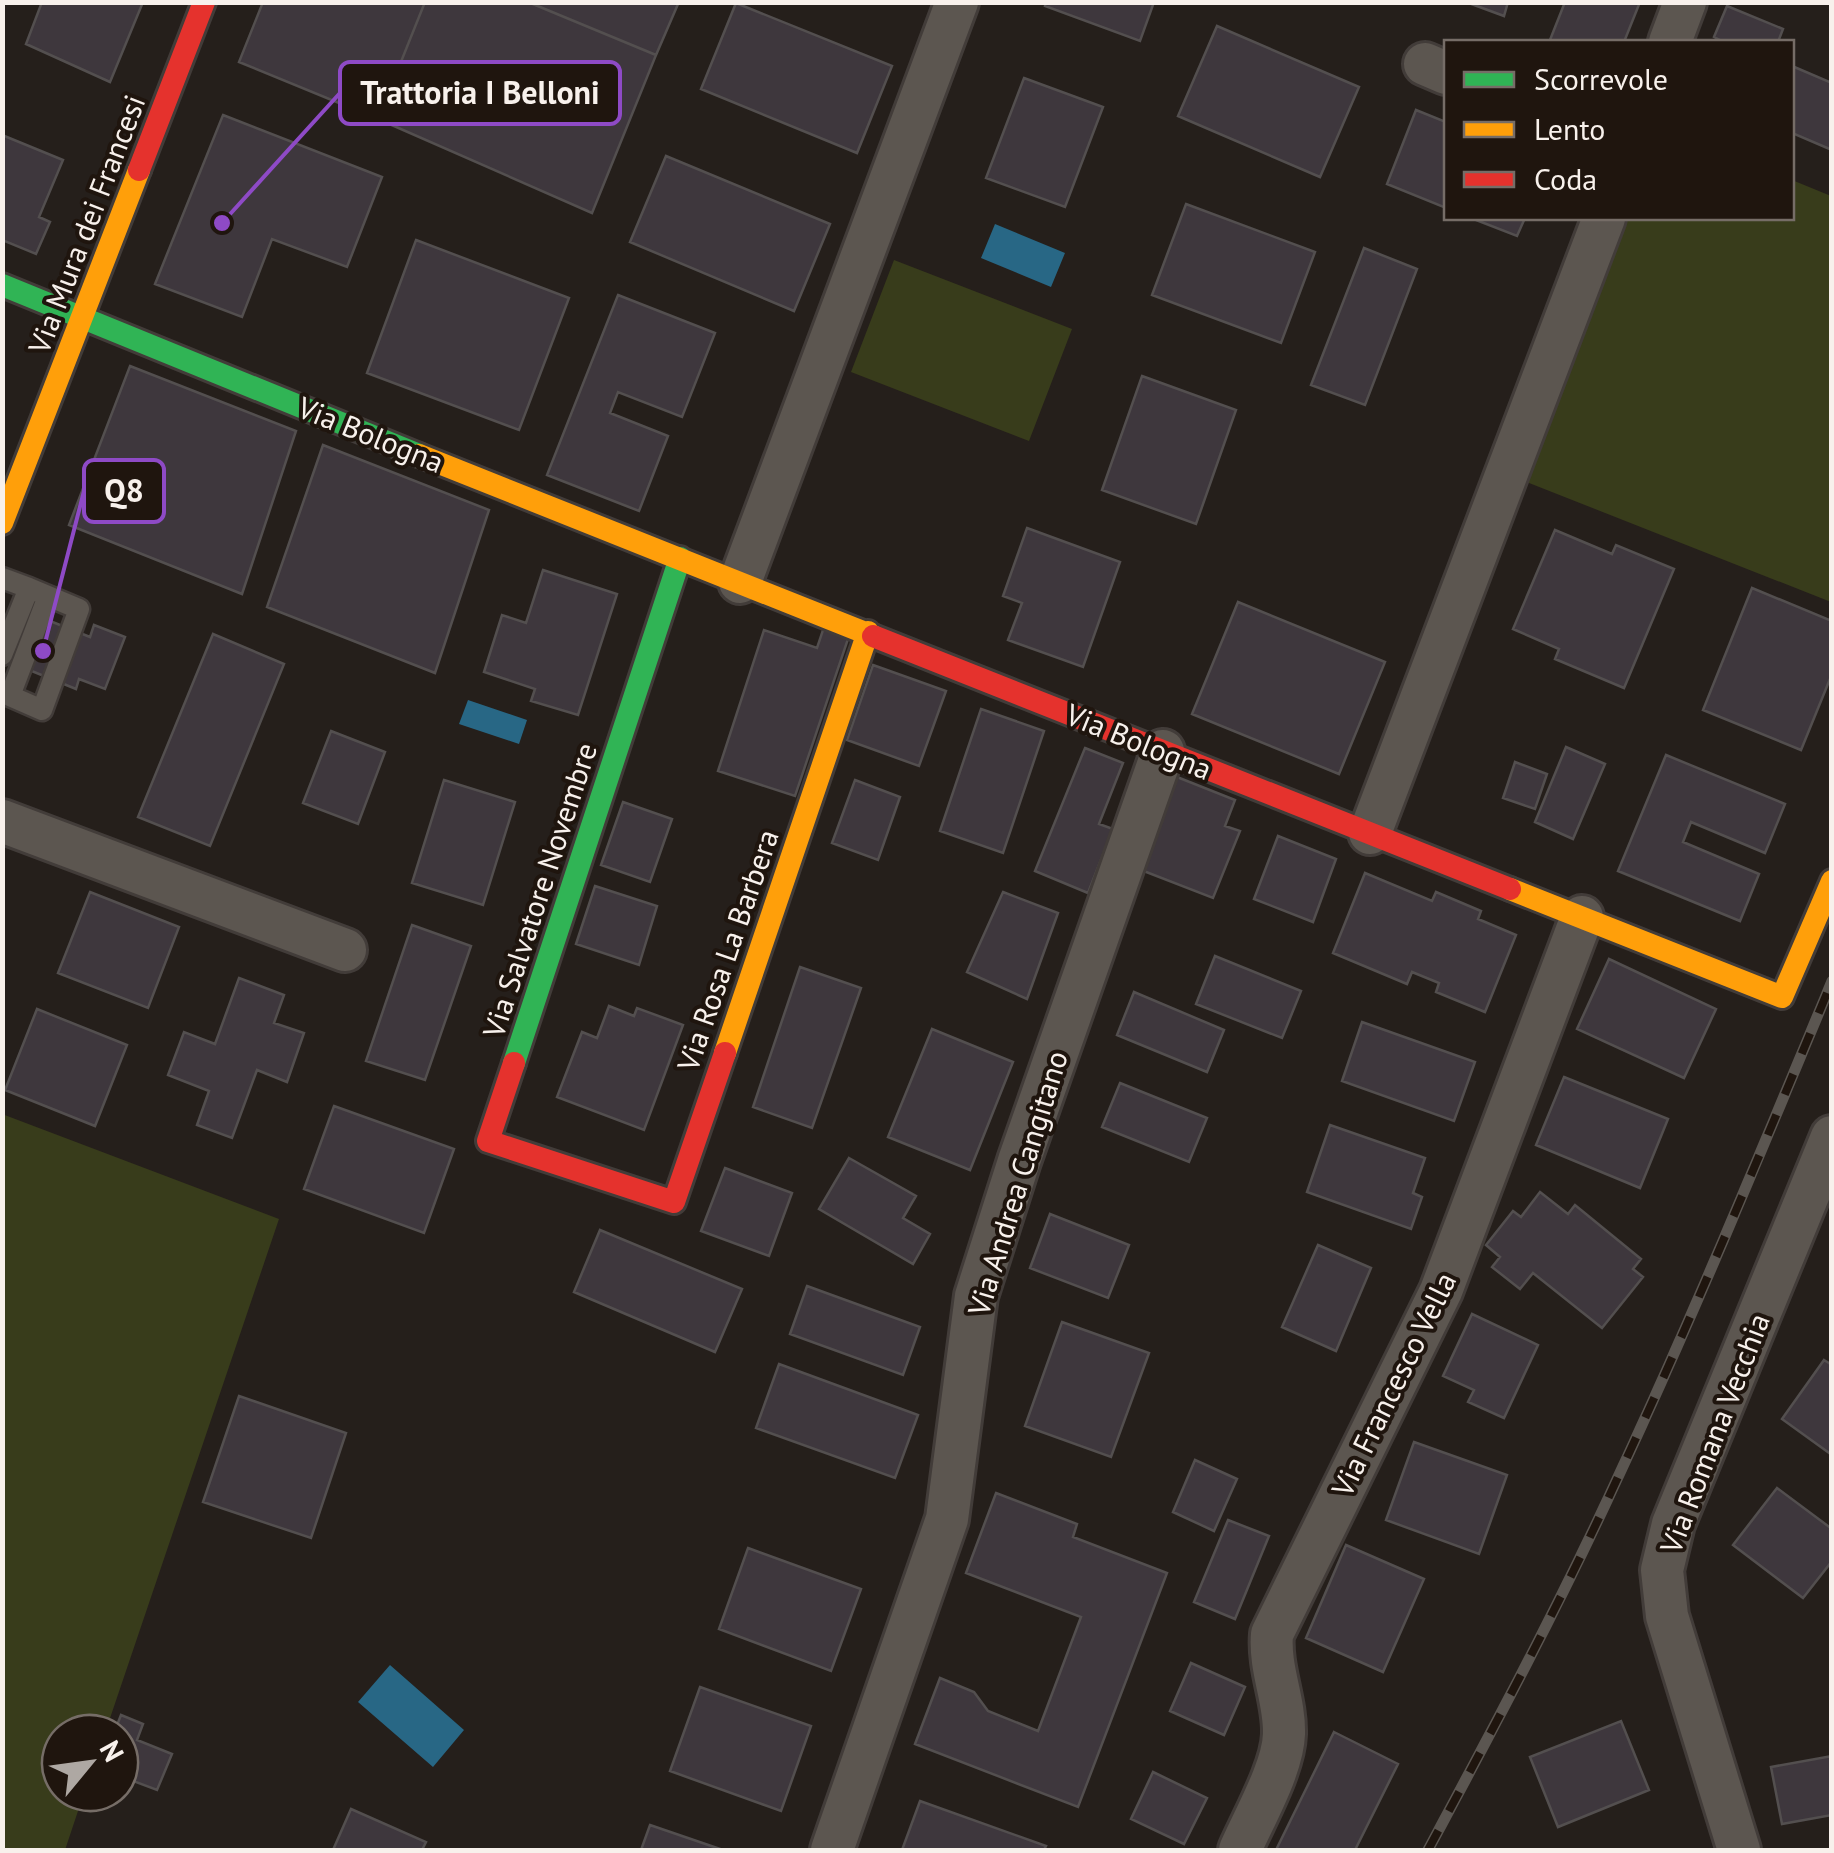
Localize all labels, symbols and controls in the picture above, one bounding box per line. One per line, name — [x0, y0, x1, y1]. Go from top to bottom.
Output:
legend — [1444, 40, 1794, 220]
text: Scorrevole — [1534, 59, 1668, 98]
callout: Trattoria I Belloni — [340, 62, 620, 124]
text: Trattoria I Belloni — [360, 71, 600, 113]
street label: Via Mura dei Francesi — [18, 89, 153, 360]
text: Lento — [1534, 109, 1605, 148]
text: Coda — [1534, 159, 1597, 198]
street label: Via Bologna — [291, 387, 450, 481]
callout: Q8 — [84, 460, 164, 522]
text: Q8 — [104, 469, 144, 511]
street label: Via Bologna — [1059, 694, 1218, 788]
street label: Via Salvatore Novembre — [473, 738, 605, 1043]
street label: Via Rosa La Barbera — [667, 824, 787, 1077]
street label: Via Andrea Cangitano — [958, 1046, 1076, 1321]
street label: Via Francesco Vella — [1321, 1266, 1464, 1503]
street label: Via Romana Vecchia — [1650, 1307, 1778, 1559]
north arrow — [40, 1713, 140, 1813]
text: N — [92, 1734, 133, 1768]

